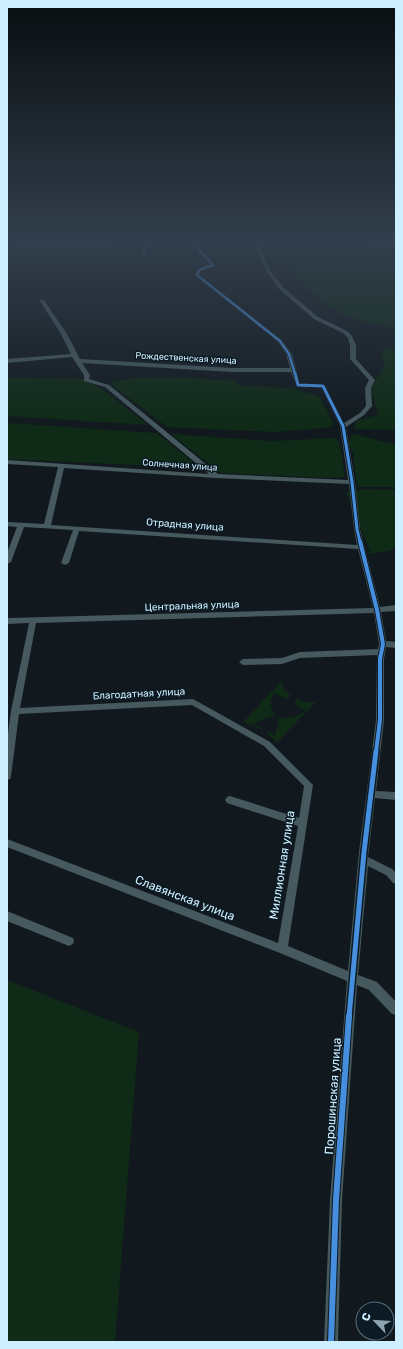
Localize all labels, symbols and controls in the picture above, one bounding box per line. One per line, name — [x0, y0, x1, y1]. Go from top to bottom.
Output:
street label: Рождественская улица — [135, 350, 237, 366]
street label: Солнечная улица — [142, 457, 218, 473]
street label: Отрадная улица — [146, 516, 224, 534]
street label: Центральная улица — [144, 598, 240, 614]
street label: Благодатная улица — [92, 686, 186, 702]
street label: Миллионная улица — [266, 809, 298, 921]
street label: Славянская улица — [133, 872, 237, 924]
street label: Порошинская улица — [322, 1037, 344, 1155]
north arrow — [355, 1301, 395, 1341]
text: С — [359, 1310, 374, 1323]

